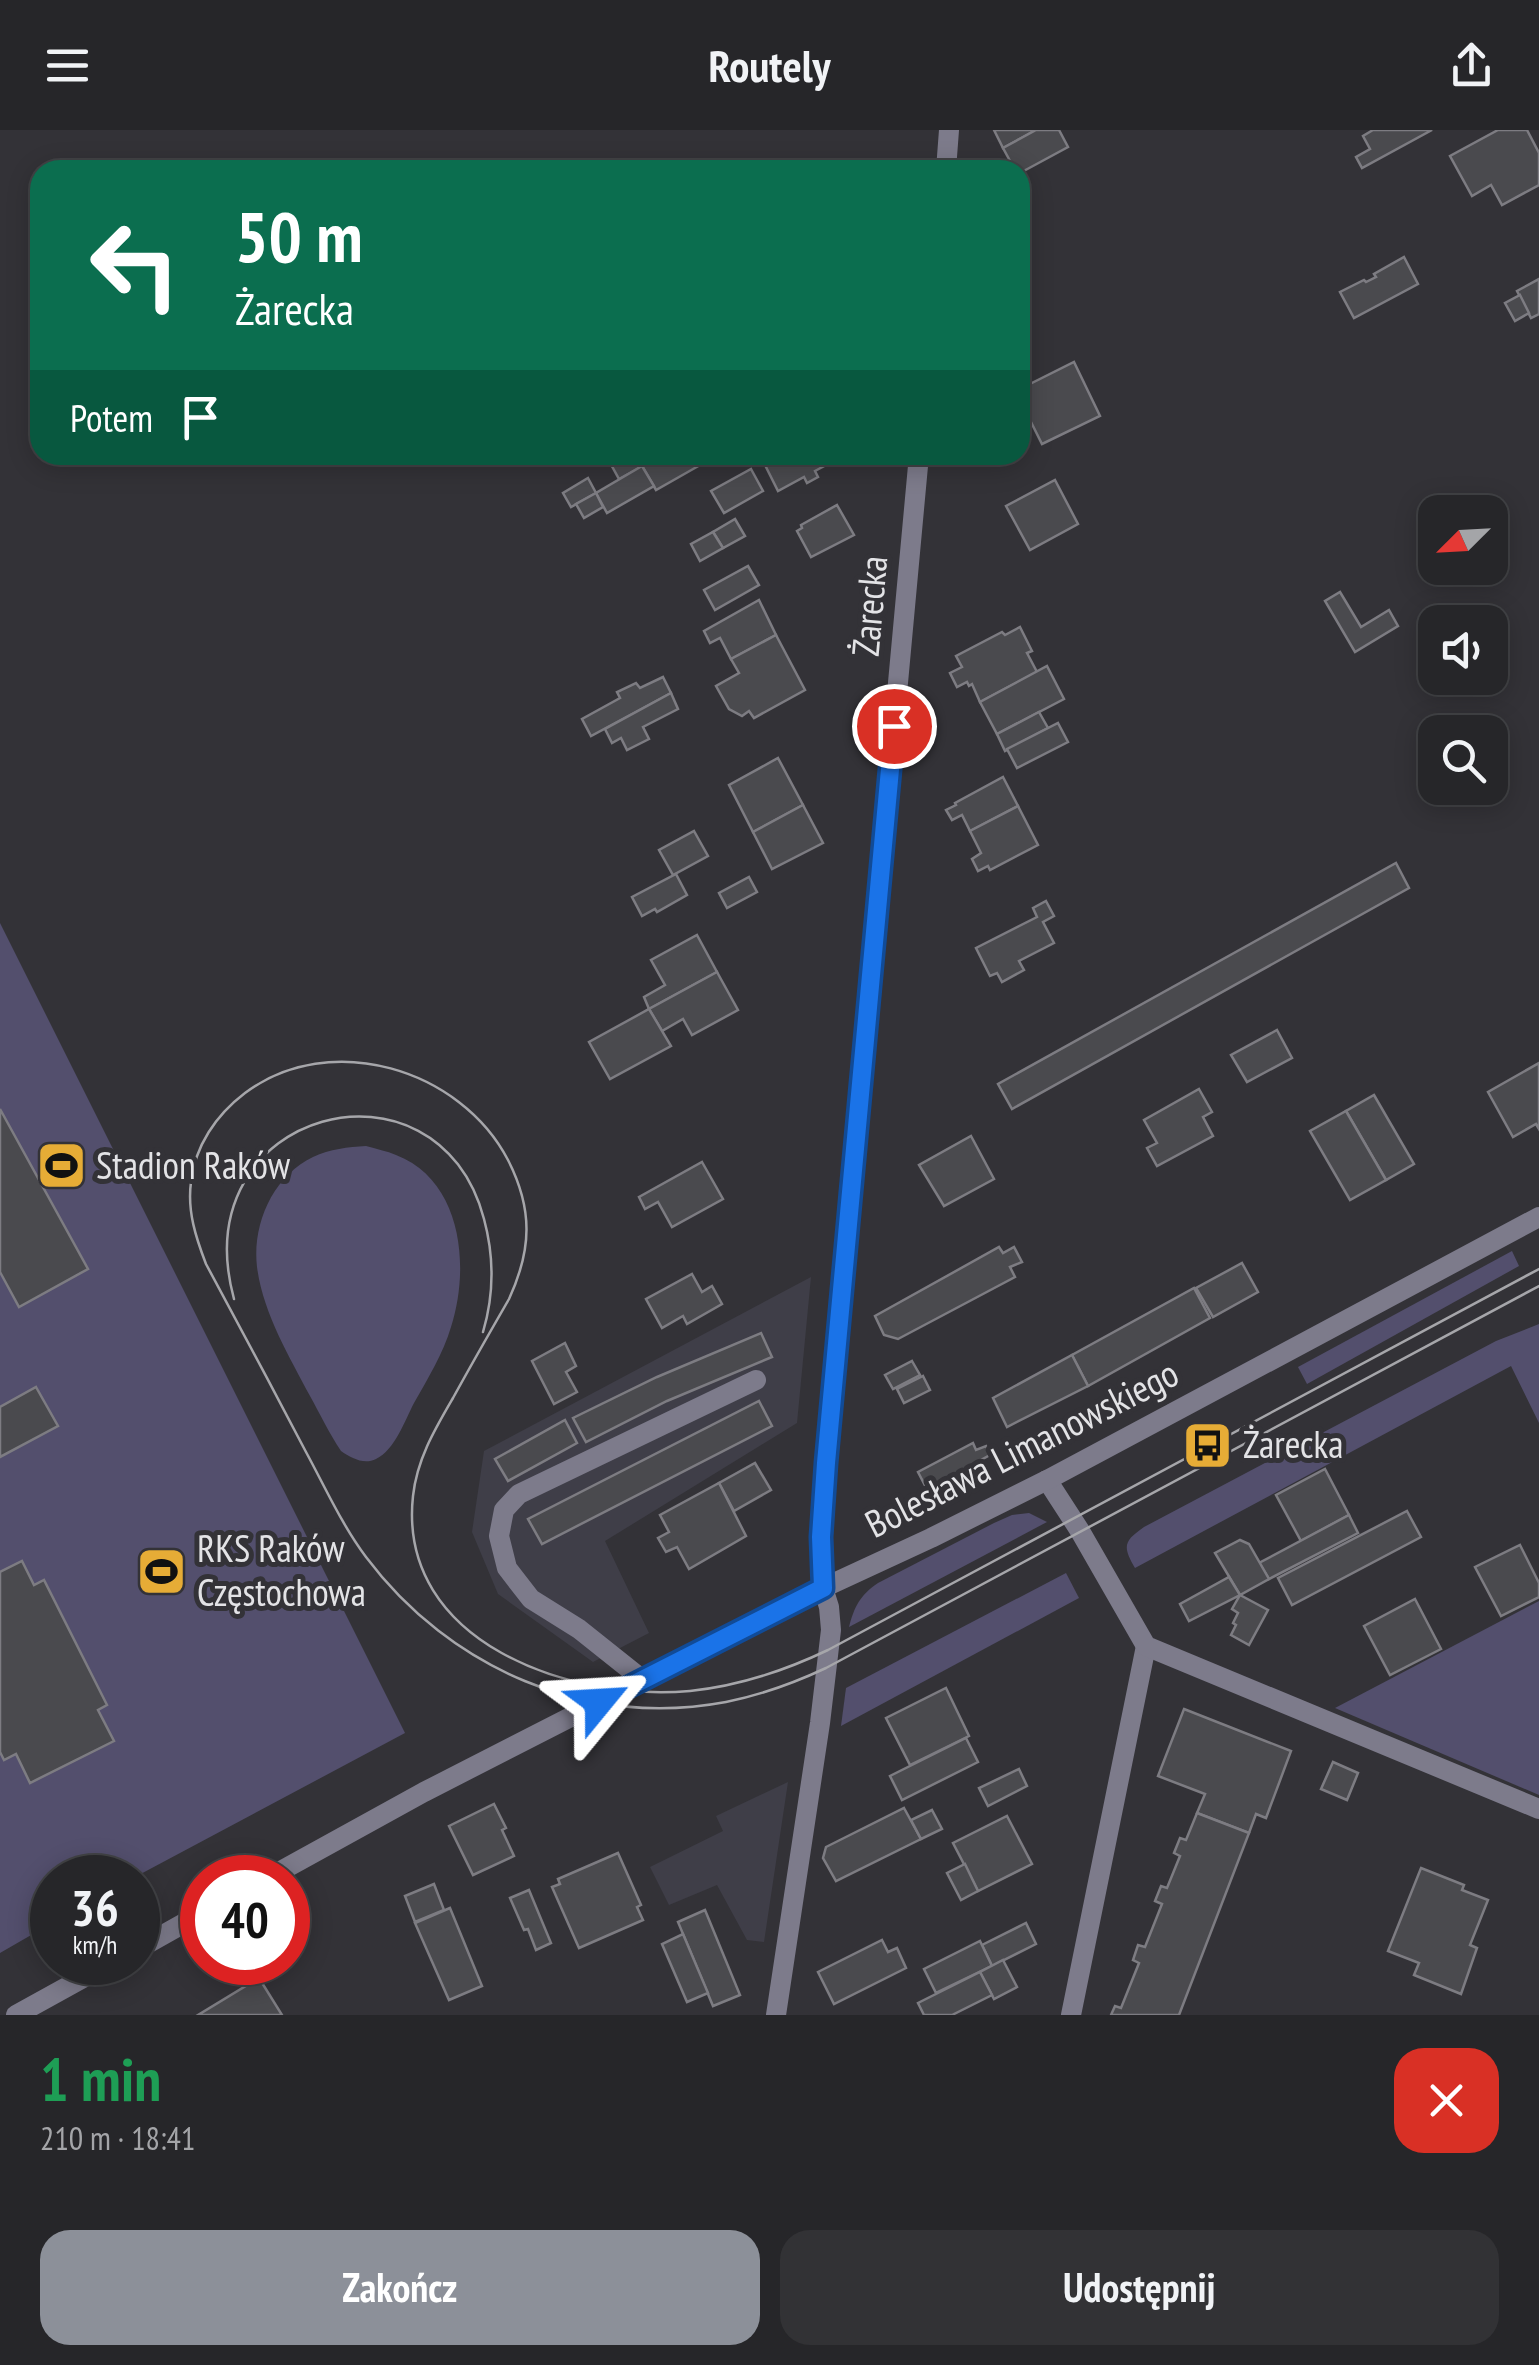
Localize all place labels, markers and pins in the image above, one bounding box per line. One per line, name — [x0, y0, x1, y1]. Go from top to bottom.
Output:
pin — [852, 684, 937, 769]
sports icon: Stadion Raków — [35, 1140, 87, 1192]
place label: Stadion Raków — [96, 1140, 291, 1189]
bus stop icon: Żarecka — [1182, 1419, 1234, 1471]
place label: Żarecka — [1243, 1419, 1344, 1468]
place label: RKS Raków Częstochowa — [197, 1523, 366, 1616]
sports icon: RKS Raków Częstochowa — [136, 1545, 188, 1597]

